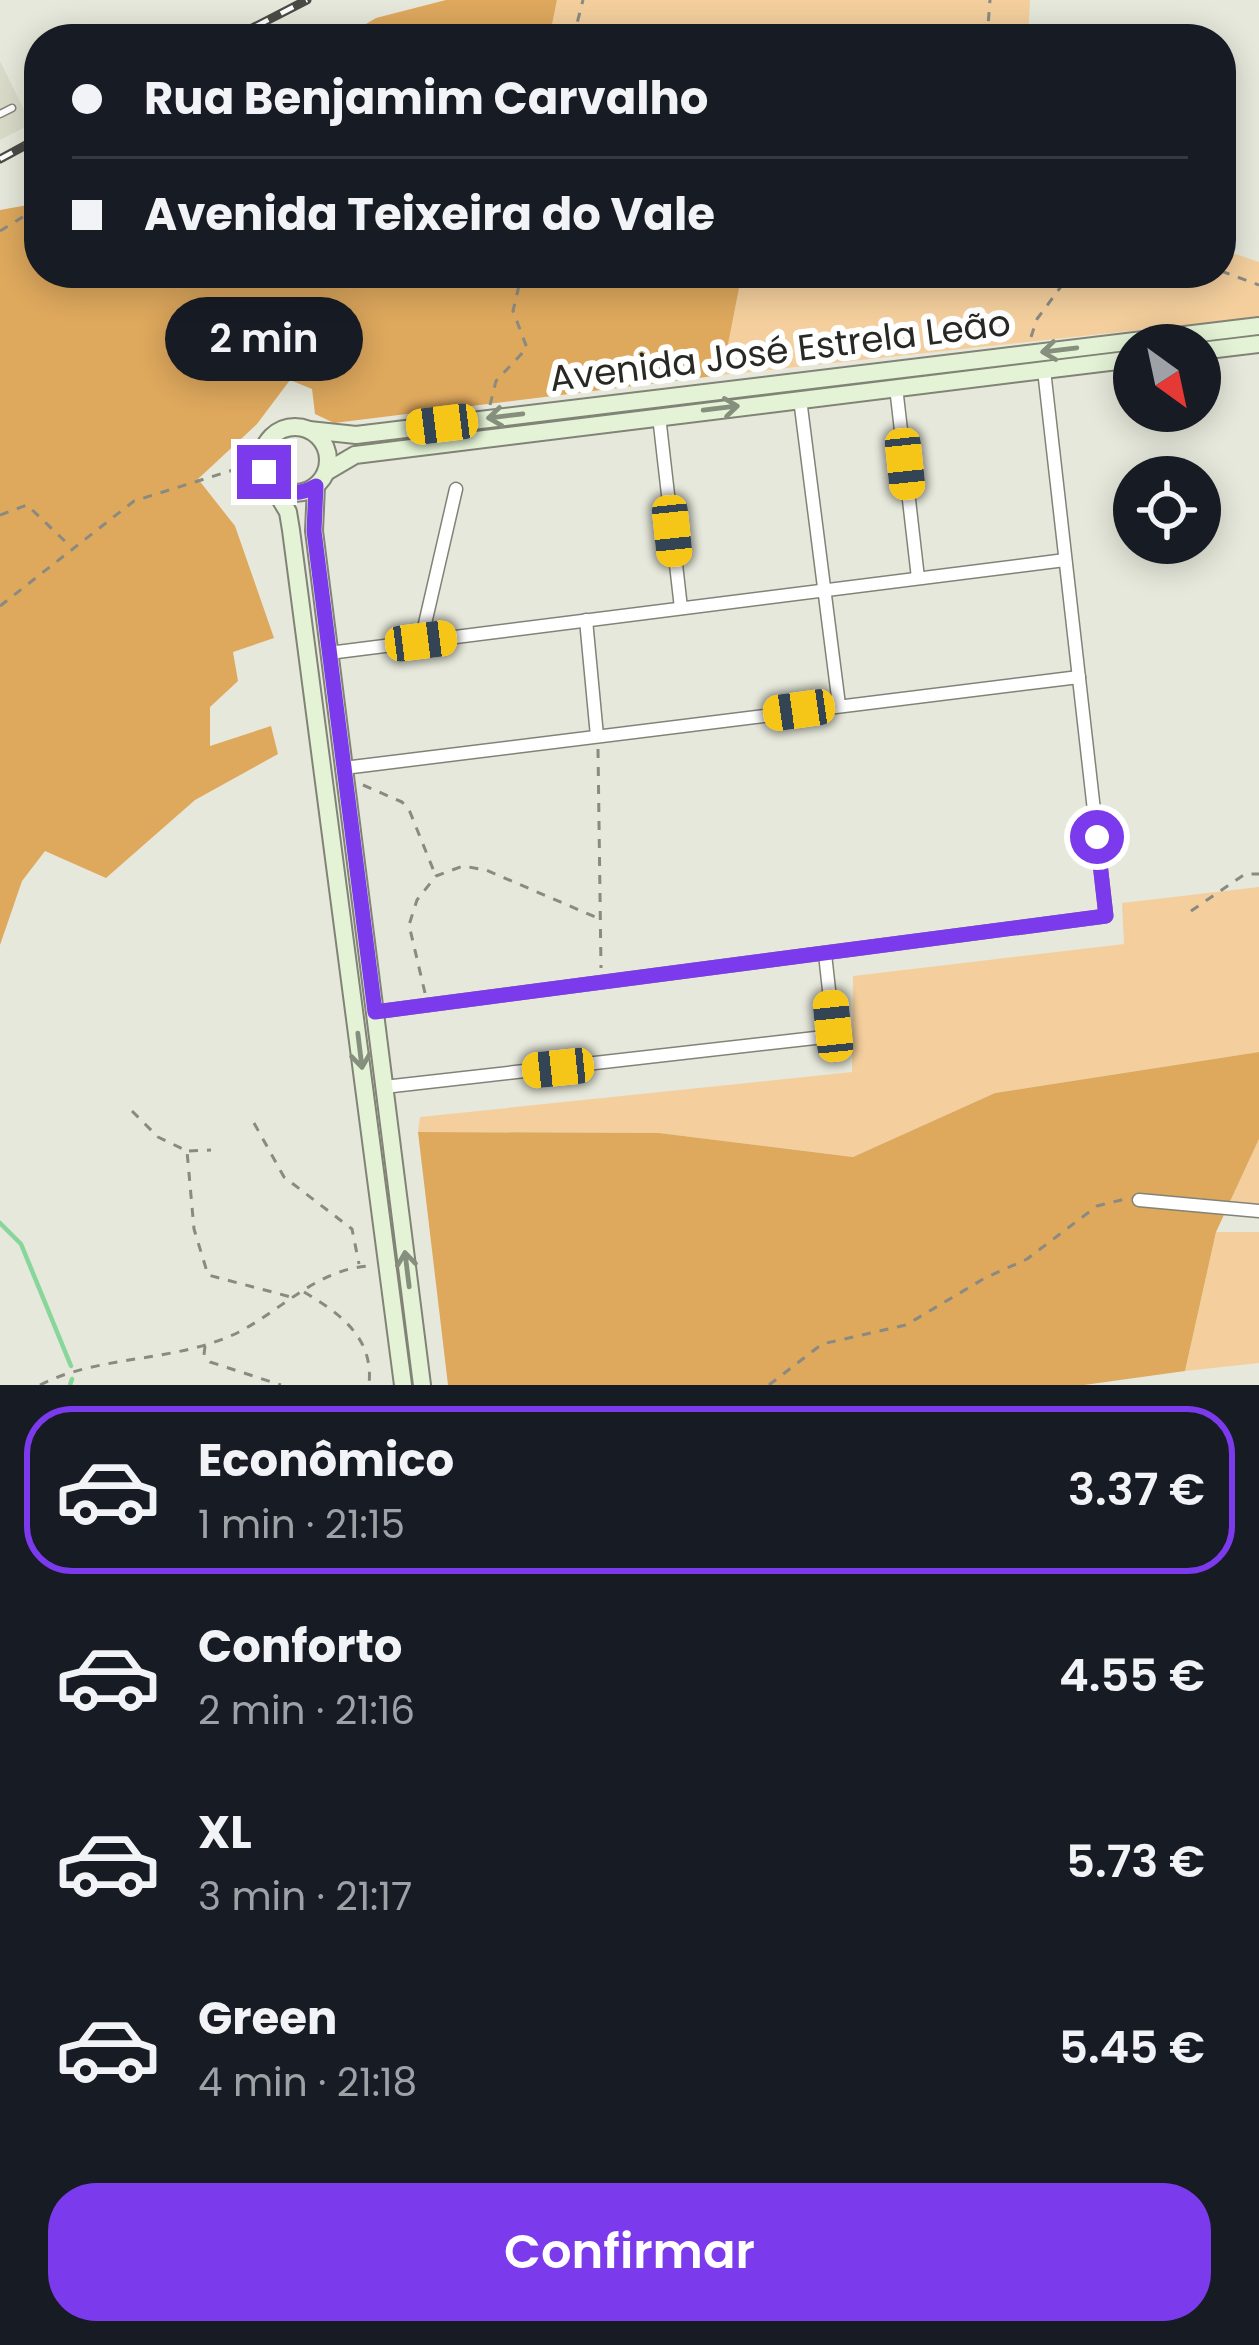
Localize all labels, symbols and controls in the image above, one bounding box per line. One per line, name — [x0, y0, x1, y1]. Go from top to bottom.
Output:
text: Rua Benjamim Carvalho — [144, 67, 708, 130]
text: Avenida Teixeira do Vale — [144, 183, 715, 246]
street label: Avenida José Estrela Leão — [547, 297, 1013, 404]
callout: 2 min — [165, 298, 363, 382]
text: 2 min — [209, 311, 319, 366]
north arrow — [1113, 324, 1221, 432]
map controls — [1113, 324, 1221, 564]
one-way arrow — [1041, 340, 1080, 362]
one-way arrow — [701, 397, 740, 419]
car — [404, 402, 480, 446]
one-way arrow — [487, 406, 526, 428]
car — [883, 426, 927, 502]
route end — [237, 445, 291, 499]
button: locate — [1113, 456, 1221, 564]
car — [650, 493, 694, 569]
car — [383, 619, 459, 663]
car — [761, 687, 837, 733]
route start — [1070, 810, 1124, 864]
car — [811, 988, 855, 1064]
one-way arrow — [349, 1031, 371, 1070]
car — [520, 1046, 596, 1090]
one-way arrow — [395, 1250, 418, 1289]
text: Econômico — [198, 1429, 454, 1492]
icon: car — [54, 1436, 162, 1544]
text: 3.37 € — [1068, 1458, 1205, 1521]
text: 1 min · 21:15 — [198, 1497, 405, 1552]
text: Conforto — [198, 1615, 402, 1678]
icon: car — [54, 1622, 162, 1730]
text: 4.55 € — [1059, 1644, 1205, 1707]
text: 2 min · 21:16 — [198, 1683, 415, 1738]
text: XL — [198, 1801, 252, 1864]
icon: car — [54, 1808, 162, 1916]
text: 5.73 € — [1066, 1830, 1205, 1893]
text: 3 min · 21:17 — [198, 1869, 412, 1924]
text: Green — [198, 1987, 337, 2050]
icon: car — [54, 1994, 162, 2102]
text: 5.45 € — [1059, 2016, 1205, 2079]
text: 4 min · 21:18 — [198, 2055, 417, 2110]
button: Confirmar — [48, 2183, 1211, 2321]

